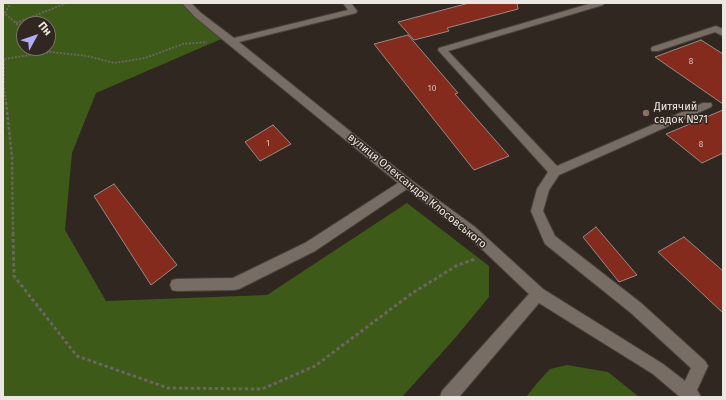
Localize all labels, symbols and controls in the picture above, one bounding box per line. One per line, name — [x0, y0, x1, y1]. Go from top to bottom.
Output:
north arrow — [16, 16, 56, 56]
text: Пн — [35, 19, 54, 38]
house number: 8 — [689, 56, 693, 66]
house number: 10 — [428, 83, 436, 93]
place label: Дитячий садок №71 — [654, 100, 708, 126]
marker: Дитячий садок №71 — [641, 108, 651, 118]
street label: вулиця Олександра Клосовського — [345, 131, 489, 251]
house number: 1 — [266, 138, 270, 148]
house number: 8 — [699, 139, 703, 149]

